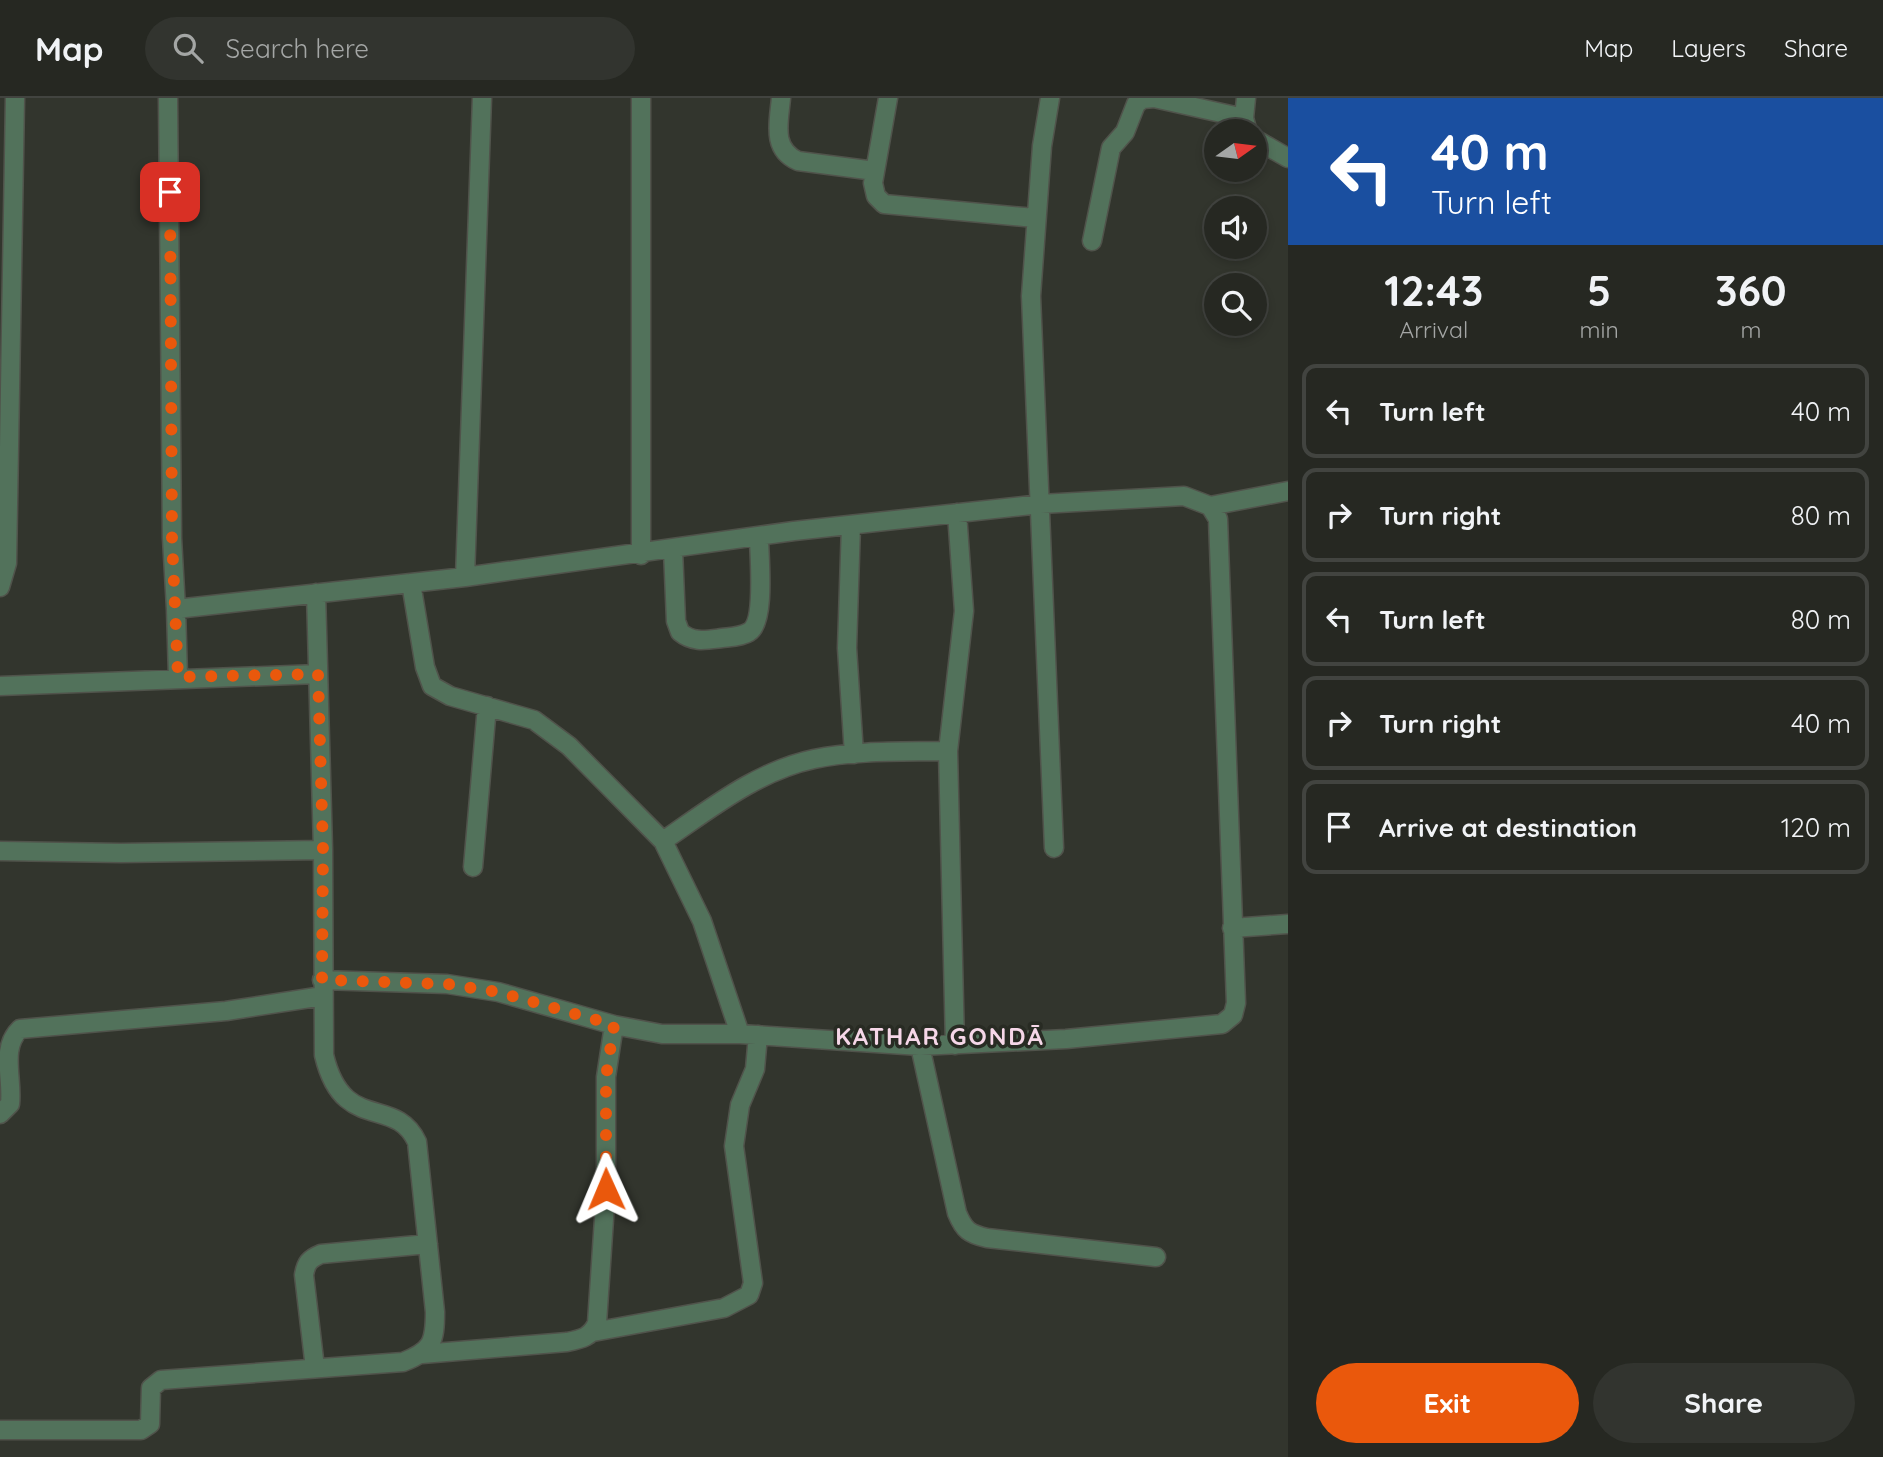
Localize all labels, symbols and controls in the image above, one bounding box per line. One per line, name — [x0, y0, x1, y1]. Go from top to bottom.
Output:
search box — [145, 17, 635, 80]
text: Map — [35, 28, 103, 69]
icon: search — [169, 29, 207, 67]
text: Search here — [225, 32, 369, 65]
text: Map — [1584, 33, 1633, 63]
text: Layers — [1671, 33, 1746, 63]
text: Share — [1784, 33, 1848, 63]
north arrow — [1204, 119, 1267, 182]
map controls — [1204, 119, 1267, 336]
text: 40 m — [1431, 121, 1549, 182]
icon: left — [1316, 126, 1407, 217]
pin — [140, 162, 200, 222]
icon: arrive — [151, 173, 189, 211]
text: Turn left — [1431, 182, 1552, 222]
button: sound — [1204, 196, 1267, 259]
text: 12:43 — [1384, 264, 1483, 317]
text: 5 — [1587, 264, 1611, 317]
text: 360 — [1715, 264, 1787, 317]
button: search — [1204, 273, 1267, 336]
text: Arrival — [1399, 315, 1468, 344]
text: min — [1580, 315, 1619, 344]
text: m — [1740, 315, 1761, 344]
icon: left — [1320, 392, 1358, 430]
text: Turn left — [1379, 395, 1486, 428]
text: 40 m — [1791, 395, 1851, 428]
icon: right — [1320, 496, 1358, 534]
text: Turn right — [1379, 499, 1501, 532]
text: 80 m — [1791, 499, 1851, 532]
icon: left — [1320, 600, 1358, 638]
text: Turn left — [1379, 603, 1486, 636]
text: 80 m — [1791, 603, 1851, 636]
icon: right — [1320, 704, 1358, 742]
text: Turn right — [1379, 707, 1501, 740]
text: 40 m — [1791, 707, 1851, 740]
icon: arrive — [1320, 808, 1358, 846]
text: Arrive at destination — [1379, 811, 1637, 844]
text: 120 m — [1781, 811, 1851, 844]
district label: KATHAR GONDĀ — [835, 1021, 1045, 1051]
position arrow — [569, 1152, 643, 1226]
button: Exit — [1316, 1363, 1579, 1443]
button: Share — [1593, 1363, 1855, 1443]

